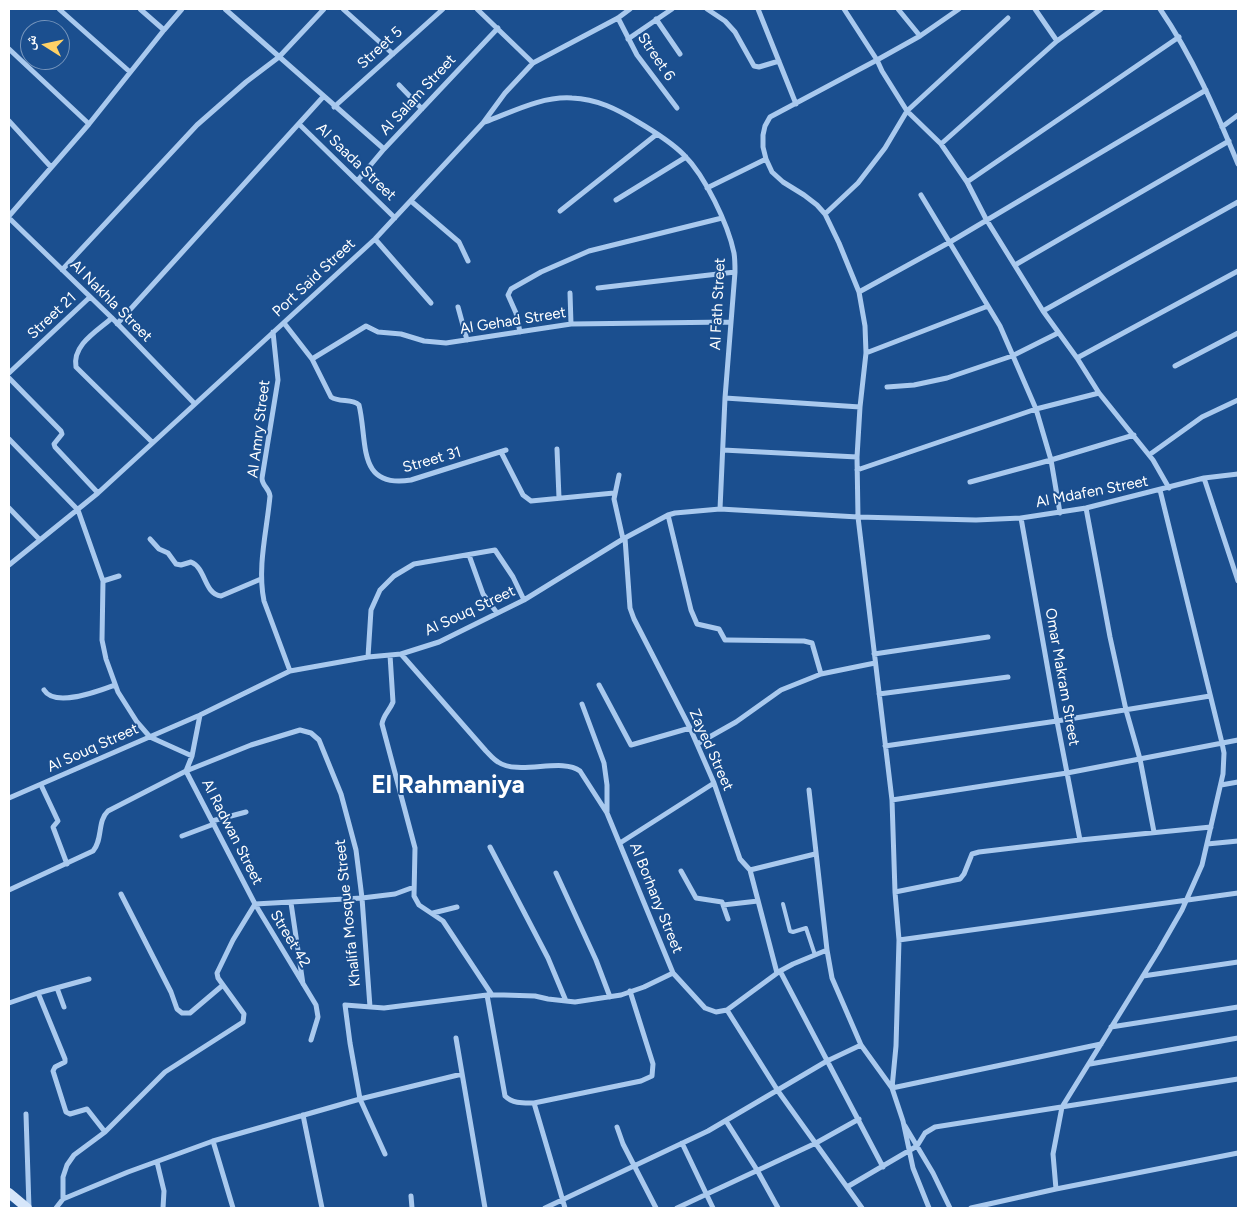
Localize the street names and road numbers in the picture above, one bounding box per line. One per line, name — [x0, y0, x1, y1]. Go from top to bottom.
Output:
street label: Street 5 — [354, 23, 406, 73]
street label: Street 6 — [633, 30, 679, 84]
street label: Al Salam Street — [376, 51, 460, 139]
street label: Al Saada Street — [312, 119, 400, 205]
street label: Port Said Street — [269, 235, 359, 321]
street label: Al Nakhla Street — [66, 256, 156, 346]
street label: Al Fath Street — [707, 257, 729, 351]
street label: Street 21 — [24, 289, 80, 343]
street label: Al Gehad Street — [459, 304, 567, 338]
street label: Al Amry Street — [244, 379, 274, 479]
street label: Street 31 — [401, 443, 463, 477]
street label: Al Mdafen Street — [1034, 472, 1150, 512]
street label: Al Souq Street — [422, 582, 518, 640]
street label: Omar Makram Street — [1041, 607, 1083, 747]
street label: Zayed Street — [685, 706, 737, 794]
street label: Al Souq Street — [45, 720, 141, 776]
street label: Al Radwan Street — [198, 776, 266, 888]
street label: Khalifa Mosque Street — [331, 838, 365, 988]
street label: Al Borhany Street — [626, 840, 686, 956]
street label: Street 42 — [266, 907, 314, 971]

